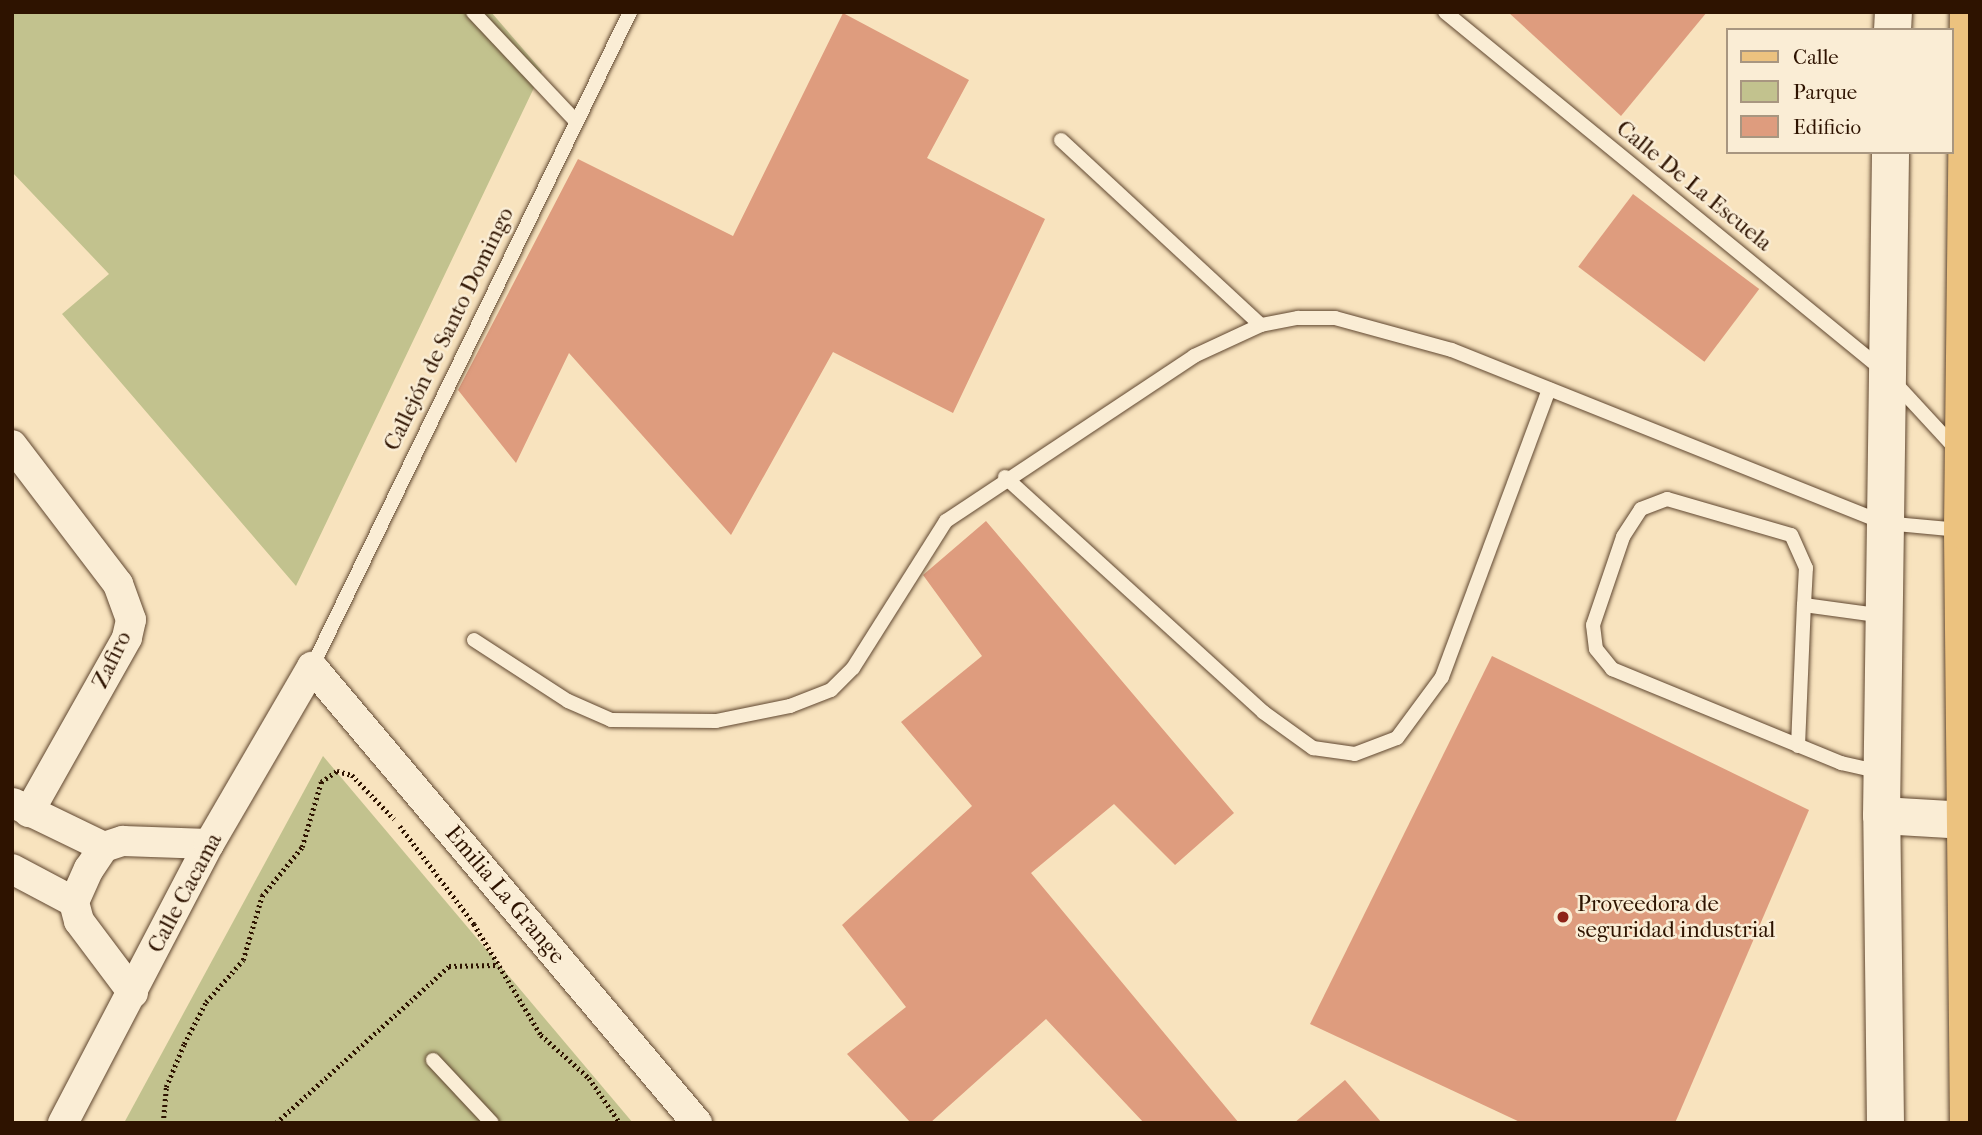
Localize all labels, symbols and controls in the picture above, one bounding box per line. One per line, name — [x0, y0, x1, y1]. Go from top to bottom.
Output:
legend — [1727, 28, 1954, 154]
text: Calle — [1793, 45, 1839, 69]
text: Parque — [1793, 80, 1857, 104]
street label: Calle De La Escuela — [1611, 115, 1777, 257]
text: Edificio — [1793, 115, 1861, 139]
street label: Callejón de Santo Domingo — [378, 203, 520, 455]
street label: Zafiro — [86, 627, 138, 693]
street label: Emilia La Grange — [439, 820, 571, 970]
street label: Calle Cacama — [142, 828, 228, 958]
place label: Proveedora de seguridad industrial — [1577, 890, 1775, 944]
marker: Proveedora de seguridad industrial — [1555, 909, 1571, 925]

